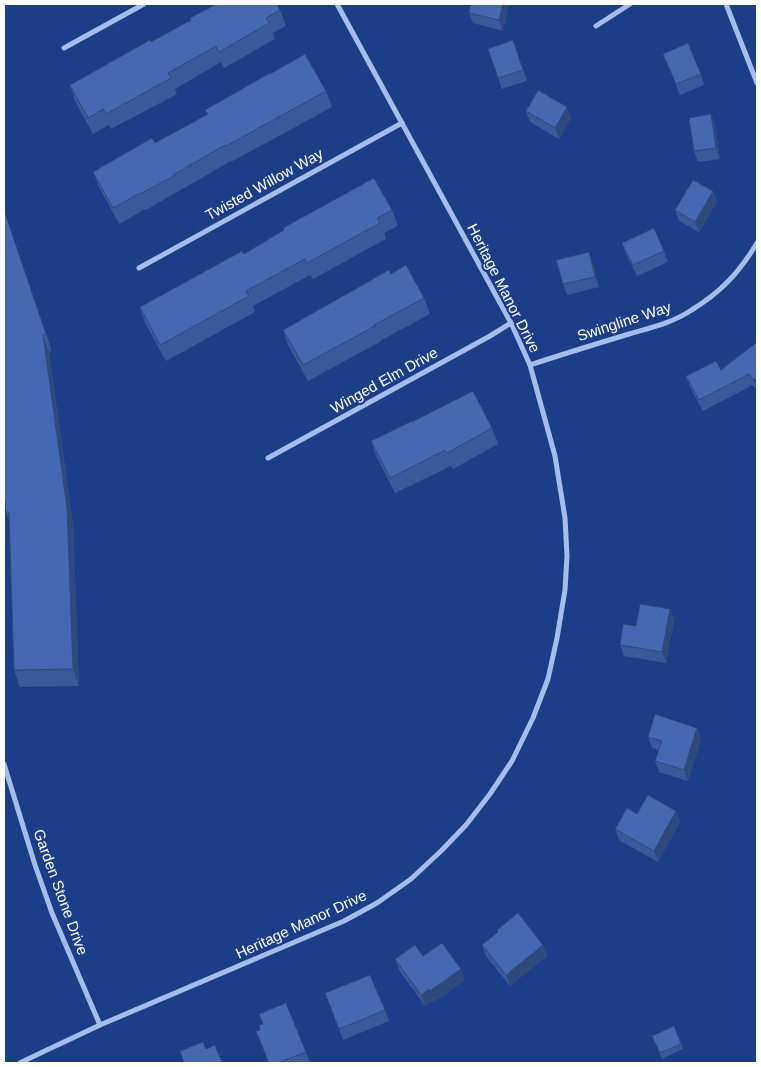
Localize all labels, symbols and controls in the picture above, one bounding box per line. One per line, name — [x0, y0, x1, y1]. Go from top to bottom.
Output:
street label: Twisted Willow Way — [202, 144, 326, 223]
street label: Heritage Manor Drive — [464, 221, 544, 355]
street label: Swingline Way — [575, 298, 674, 344]
street label: Winged Elm Drive — [327, 343, 441, 417]
street label: Garden Stone Drive — [30, 827, 92, 957]
street label: Heritage Manor Drive — [233, 886, 369, 962]

